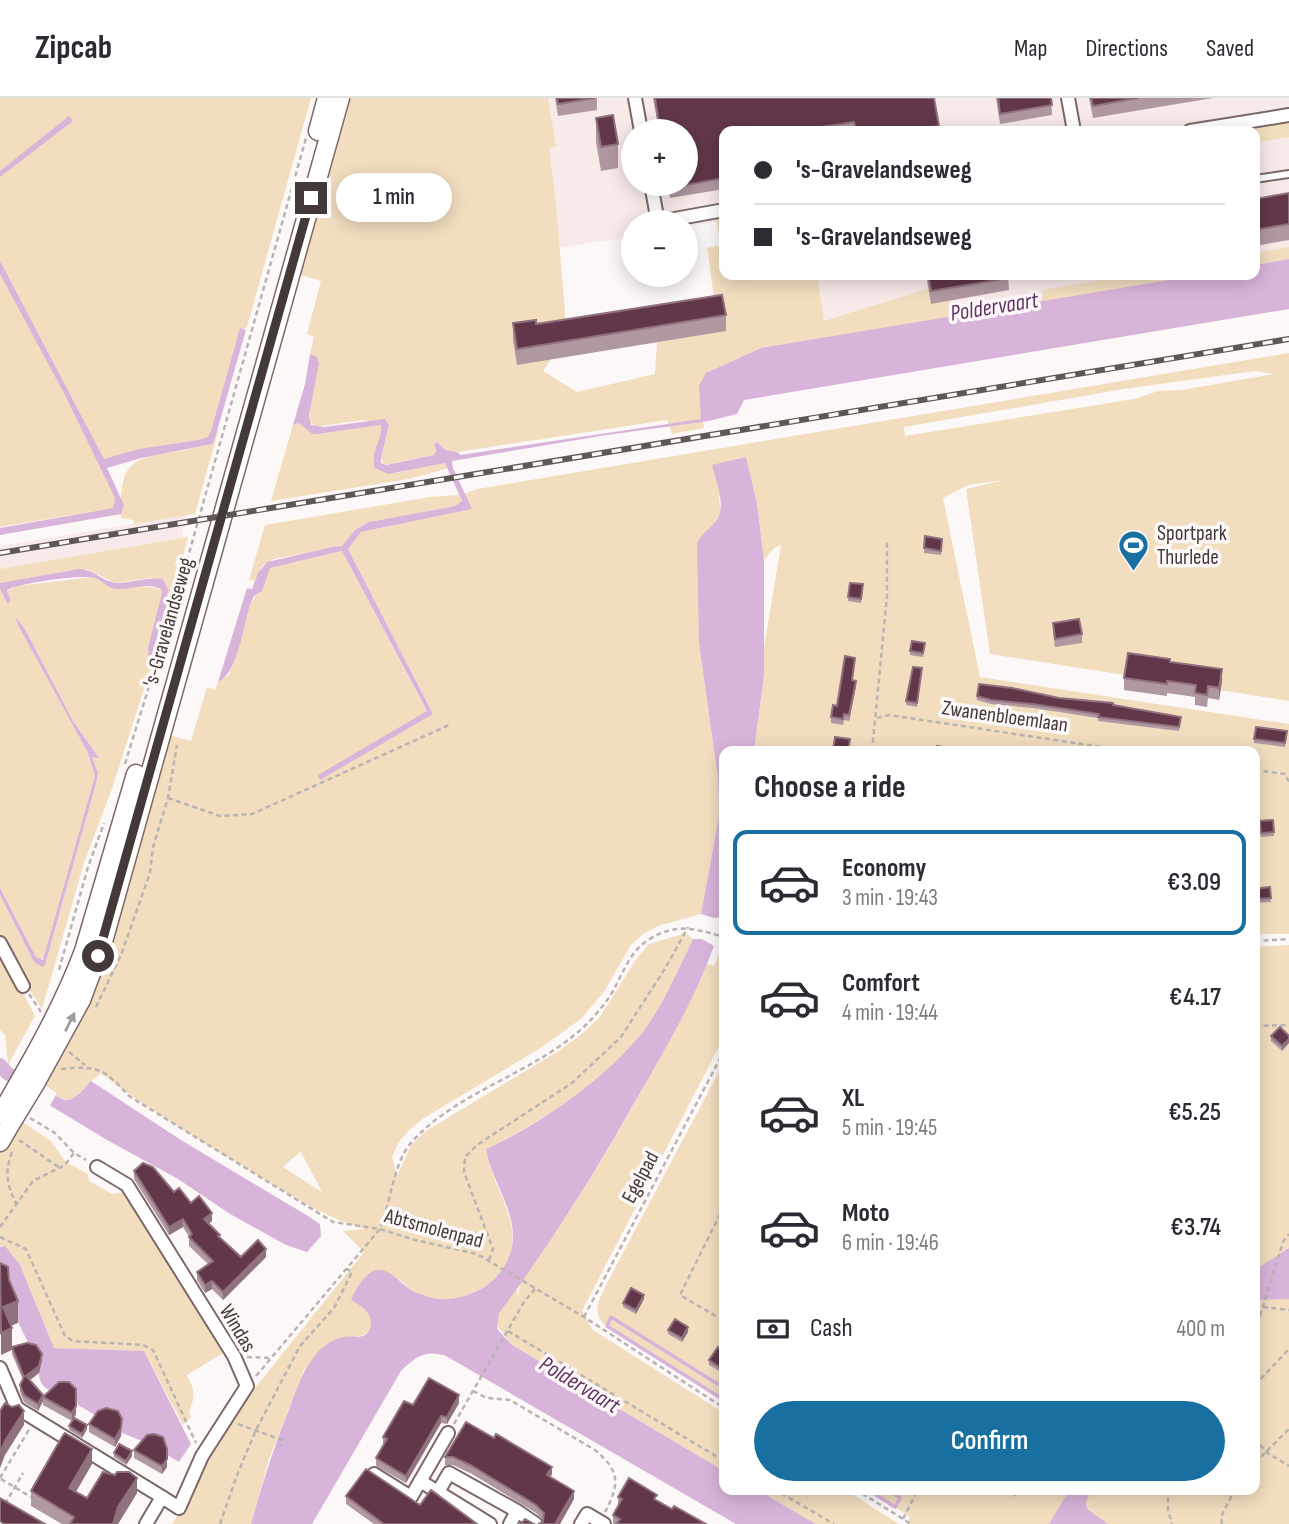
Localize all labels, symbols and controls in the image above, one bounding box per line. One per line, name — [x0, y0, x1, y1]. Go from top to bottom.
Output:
text: Zipcab — [35, 28, 112, 68]
text: Map — [1014, 34, 1047, 63]
text: Directions — [1085, 34, 1168, 63]
text: Saved — [1206, 34, 1254, 63]
map controls — [621, 119, 698, 287]
button: + — [621, 119, 698, 196]
text: 's-Gravelandseweg — [796, 155, 972, 186]
callout: 1 min — [336, 174, 451, 222]
route end — [295, 182, 327, 214]
text: 1 min — [373, 183, 415, 211]
button: − — [621, 210, 698, 287]
text: 's-Gravelandseweg — [796, 222, 972, 253]
water label: Poldervaart — [948, 286, 1041, 328]
place label: Sportpark Thurlede — [1157, 521, 1227, 570]
sports icon: Sportpark Thurlede — [1117, 528, 1151, 572]
street label: 's-Gravelandseweg — [138, 555, 199, 690]
street label: Zwanenbloemlaan — [940, 695, 1069, 738]
text: Choose a ride — [754, 768, 906, 807]
icon: car — [758, 851, 821, 914]
text: Economy — [842, 853, 926, 884]
text: €3.09 — [1167, 867, 1221, 898]
text: 3 min · 19:43 — [842, 884, 938, 912]
route start — [82, 940, 114, 972]
icon: car — [758, 966, 821, 1029]
text: Comfort — [842, 968, 920, 999]
text: €4.17 — [1169, 982, 1221, 1013]
text: 4 min · 19:44 — [842, 999, 938, 1027]
one-way arrow — [64, 1012, 75, 1032]
icon: car — [758, 1081, 821, 1144]
text: XL — [842, 1083, 864, 1114]
text: €5.25 — [1168, 1097, 1221, 1128]
text: 5 min · 19:45 — [842, 1114, 937, 1142]
street label: Egelpad — [617, 1147, 664, 1207]
icon: car — [758, 1196, 821, 1259]
text: Moto — [842, 1198, 890, 1229]
street label: Abtsmolenpad — [381, 1203, 486, 1254]
text: €3.74 — [1170, 1212, 1221, 1243]
text: 6 min · 19:46 — [842, 1229, 939, 1257]
street label: Windas — [214, 1300, 261, 1357]
icon: cash — [754, 1310, 792, 1348]
text: Cash — [810, 1313, 853, 1344]
text: 400 m — [1176, 1315, 1225, 1343]
water label: Poldervaart — [534, 1350, 626, 1420]
button: Confirm — [754, 1401, 1225, 1481]

